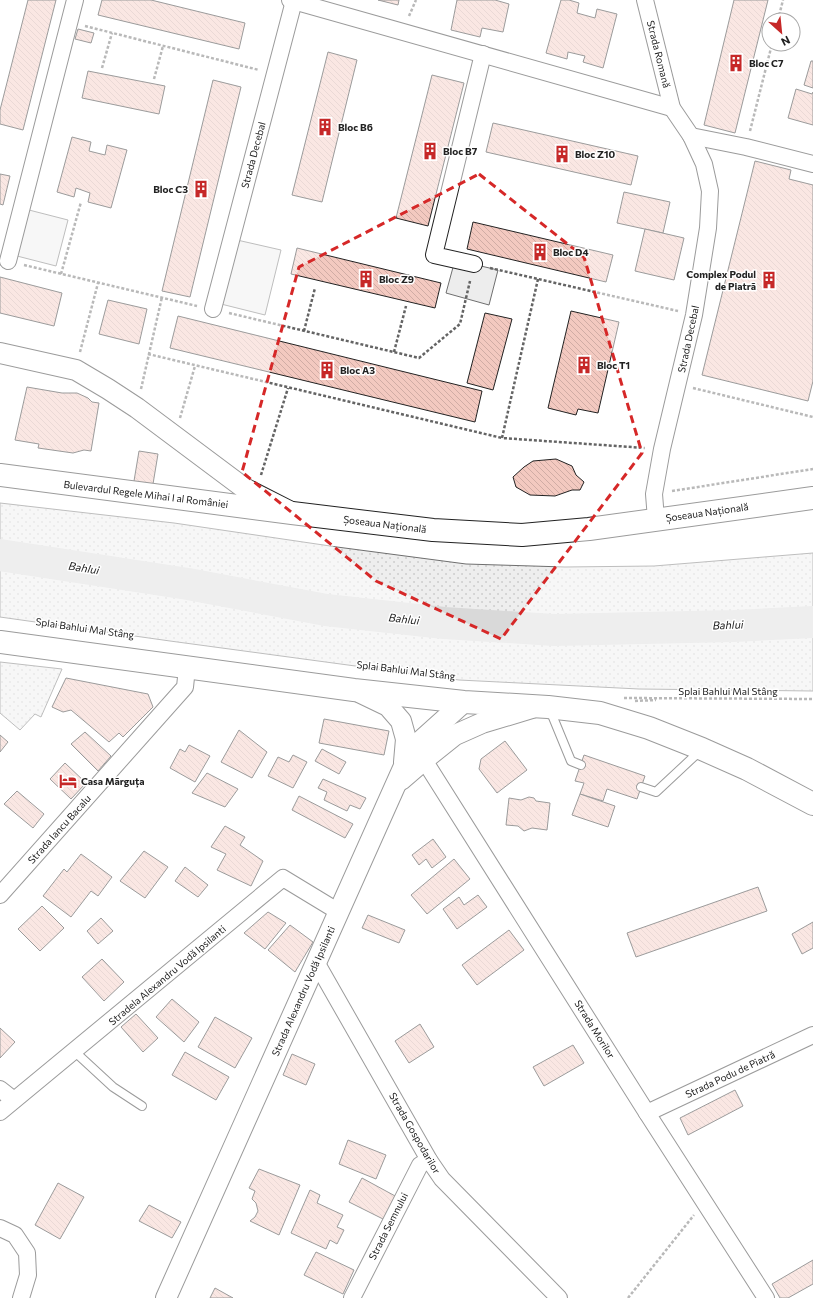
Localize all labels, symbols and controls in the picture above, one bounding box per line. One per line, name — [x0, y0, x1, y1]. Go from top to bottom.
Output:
north arrow — [761, 12, 801, 52]
street label: Strada Romană — [645, 19, 673, 89]
text: N — [779, 34, 792, 49]
building icon: Bloc C7 — [726, 53, 746, 73]
place label: Bloc C7 — [749, 57, 784, 69]
building icon: Bloc B6 — [315, 117, 335, 137]
street label: Strada Decebal — [238, 120, 268, 190]
place label: Bloc B6 — [338, 121, 373, 133]
building icon: Bloc B7 — [420, 141, 440, 161]
building icon: Bloc Z10 — [552, 144, 572, 164]
place label: Bloc B7 — [443, 145, 478, 157]
place label: Bloc Z10 — [575, 148, 615, 160]
building icon: Bloc C3 — [191, 179, 211, 199]
place label: Bloc C3 — [153, 183, 188, 195]
building icon: Bloc D4 — [530, 242, 550, 262]
place label: Bloc D4 — [553, 246, 589, 258]
place label: Complex Podul de Piatră — [686, 268, 756, 292]
building icon: Bloc Z9 — [356, 269, 376, 289]
building icon: Complex Podul de Piatră — [759, 270, 779, 290]
place label: Bloc Z9 — [379, 273, 414, 285]
street label: Strada Decebal — [675, 304, 701, 374]
building icon: Bloc T1 — [574, 355, 594, 375]
place label: Bloc T1 — [597, 359, 630, 371]
building icon: Bloc A3 — [317, 360, 337, 380]
place label: Bloc A3 — [340, 364, 375, 376]
street label: Bulevardul Regele Mihai I al României — [63, 478, 229, 510]
street label: Șoseaua Națională — [665, 500, 749, 525]
street label: Șoseaua Națională — [343, 513, 427, 536]
water label: Bahlui — [68, 559, 102, 577]
water label: Bahlui — [388, 610, 421, 627]
street label: Splai Bahlui Mal Stâng — [35, 615, 136, 641]
water label: Bahlui — [712, 617, 745, 632]
street label: Splai Bahlui Mal Stâng — [356, 658, 457, 682]
street label: Splai Bahlui Mal Stâng — [678, 685, 778, 697]
hotel icon: Casa Mărguța — [58, 771, 78, 791]
place label: Casa Mărguța — [81, 775, 145, 788]
street label: Strada Iancu Bacalu — [25, 792, 93, 866]
street label: Stradela Alexandru Vodă Ipsilanti — [106, 923, 228, 1027]
street label: Strada Alexandru Vodă Ipsilanti — [269, 924, 337, 1058]
street label: Strada Morilor — [572, 998, 618, 1060]
street label: Strada Podu de Piatră — [683, 1048, 777, 1100]
street label: Strada Gospodarilor — [387, 1090, 443, 1176]
street label: Strada Semnului — [366, 1190, 410, 1262]

